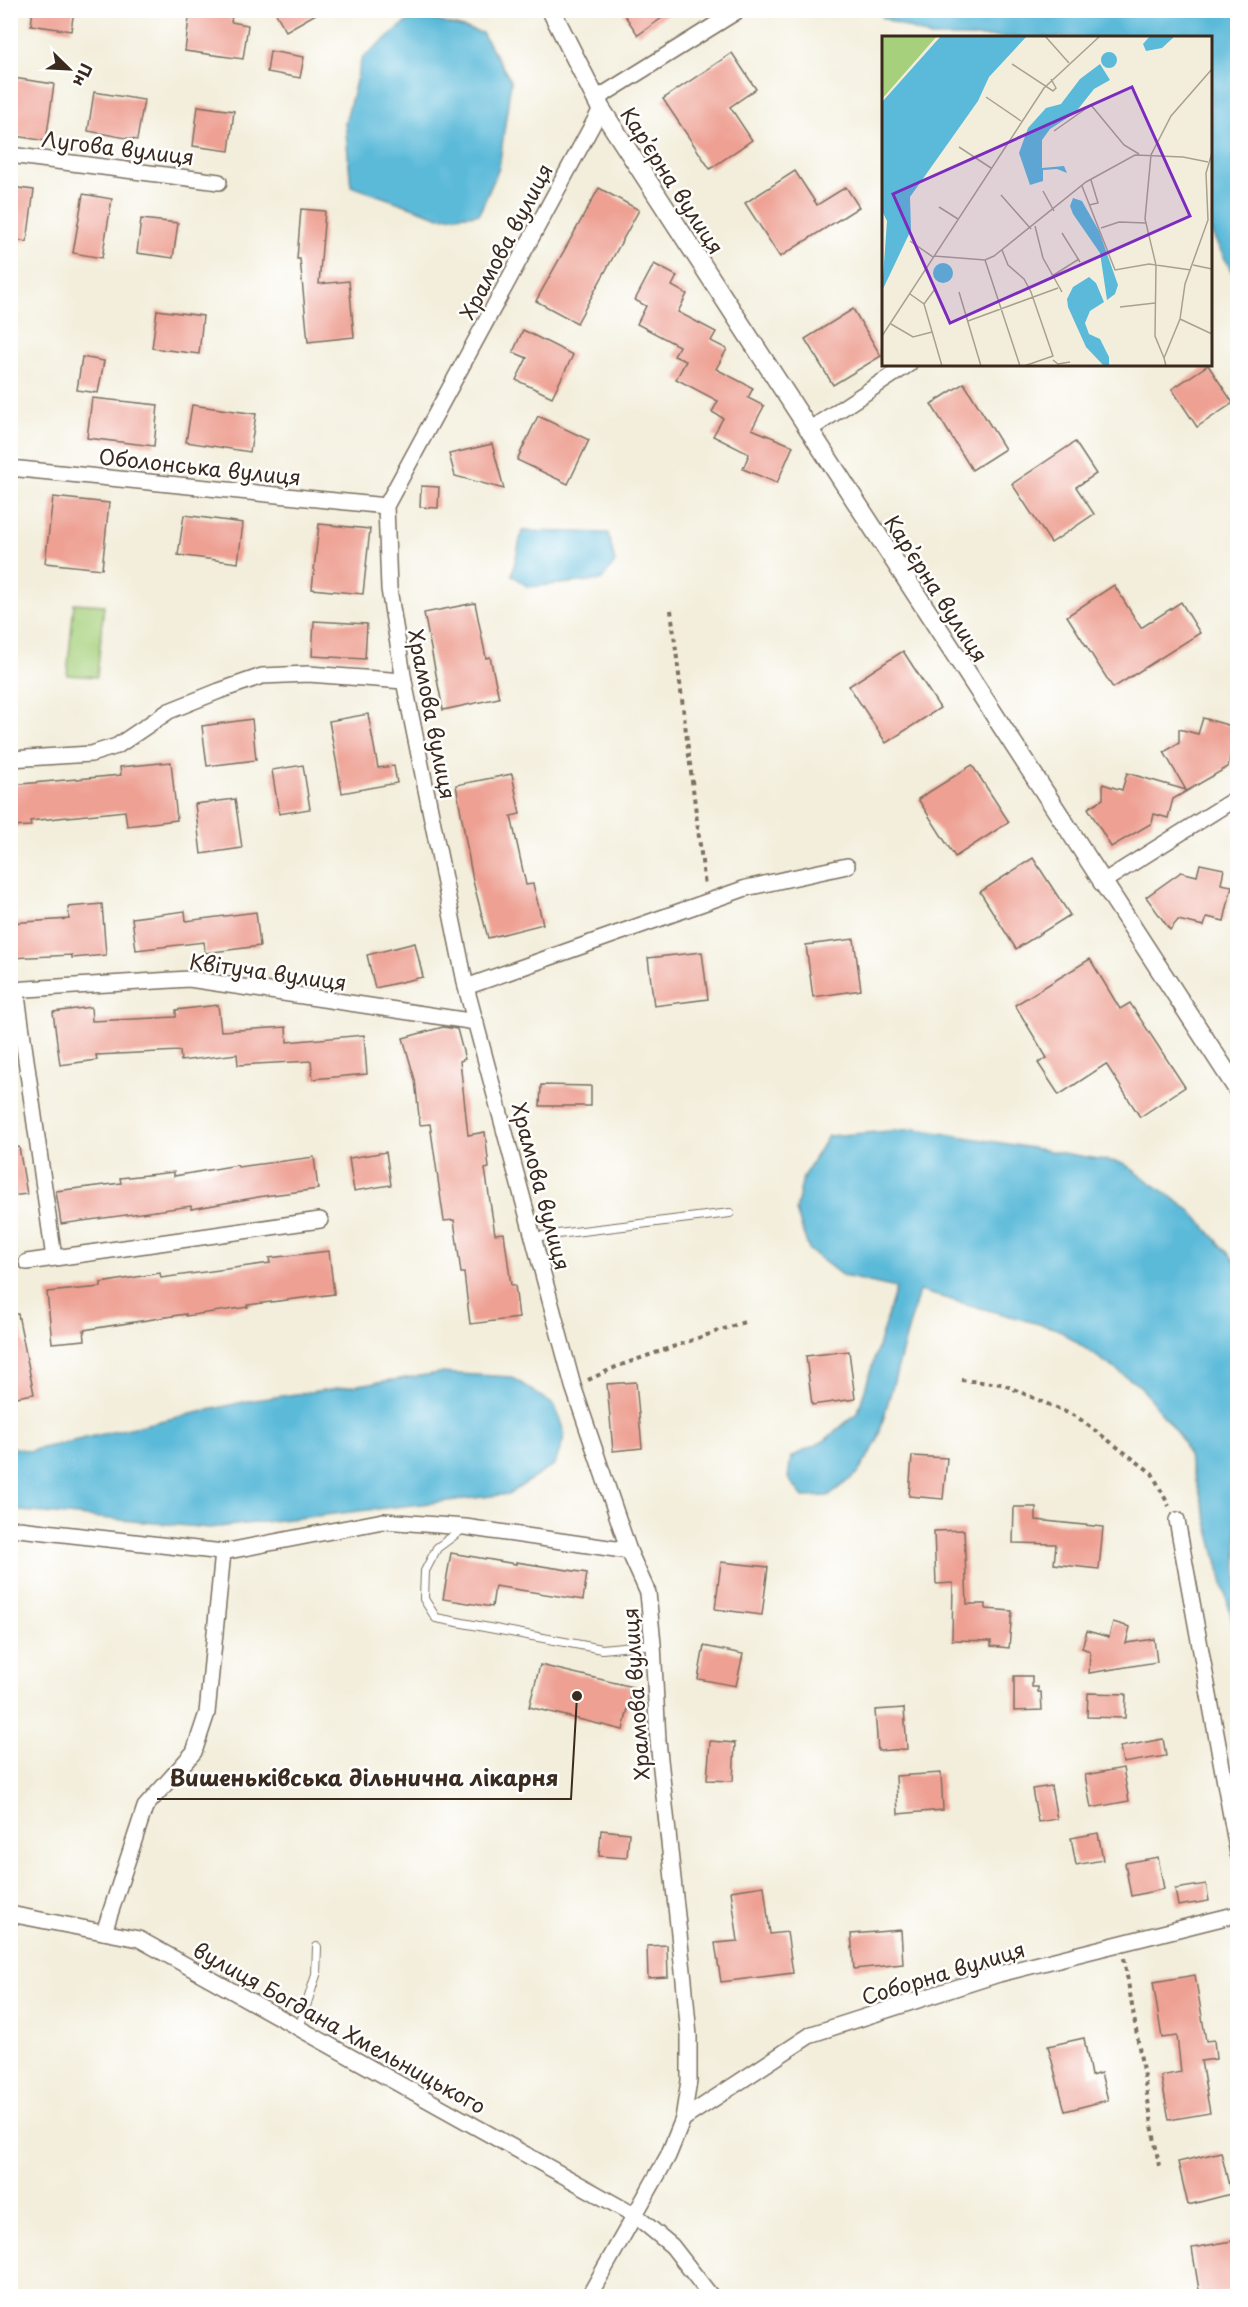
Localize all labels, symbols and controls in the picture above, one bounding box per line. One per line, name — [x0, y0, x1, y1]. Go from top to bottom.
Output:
inset map — [882, 36, 1212, 366]
north arrow — [39, 39, 99, 99]
text: Пн — [68, 60, 99, 91]
street label: Карʼєрна вулиця — [613, 100, 733, 260]
street label: Лугова вулиця — [40, 122, 196, 172]
street label: Храмова вулиця — [450, 157, 560, 325]
street label: Оболонська вулиця — [97, 439, 303, 493]
street label: Карʼєрна вулиця — [877, 508, 997, 668]
street label: Храмова вулиця — [401, 626, 465, 802]
street label: Квітуча вулиця — [187, 944, 349, 998]
street label: Храмова вулиця — [504, 1098, 580, 1274]
street label: Храмова вулиця — [613, 1607, 657, 1781]
callout: Вишеньківська дільнична лікарня — [157, 1759, 571, 1799]
text: Вишеньківська дільнична лікарня — [170, 1760, 558, 1793]
street label: Соборна вулиця — [857, 1932, 1029, 2012]
street label: вулиця Богдана Хмельницького — [188, 1933, 492, 2121]

